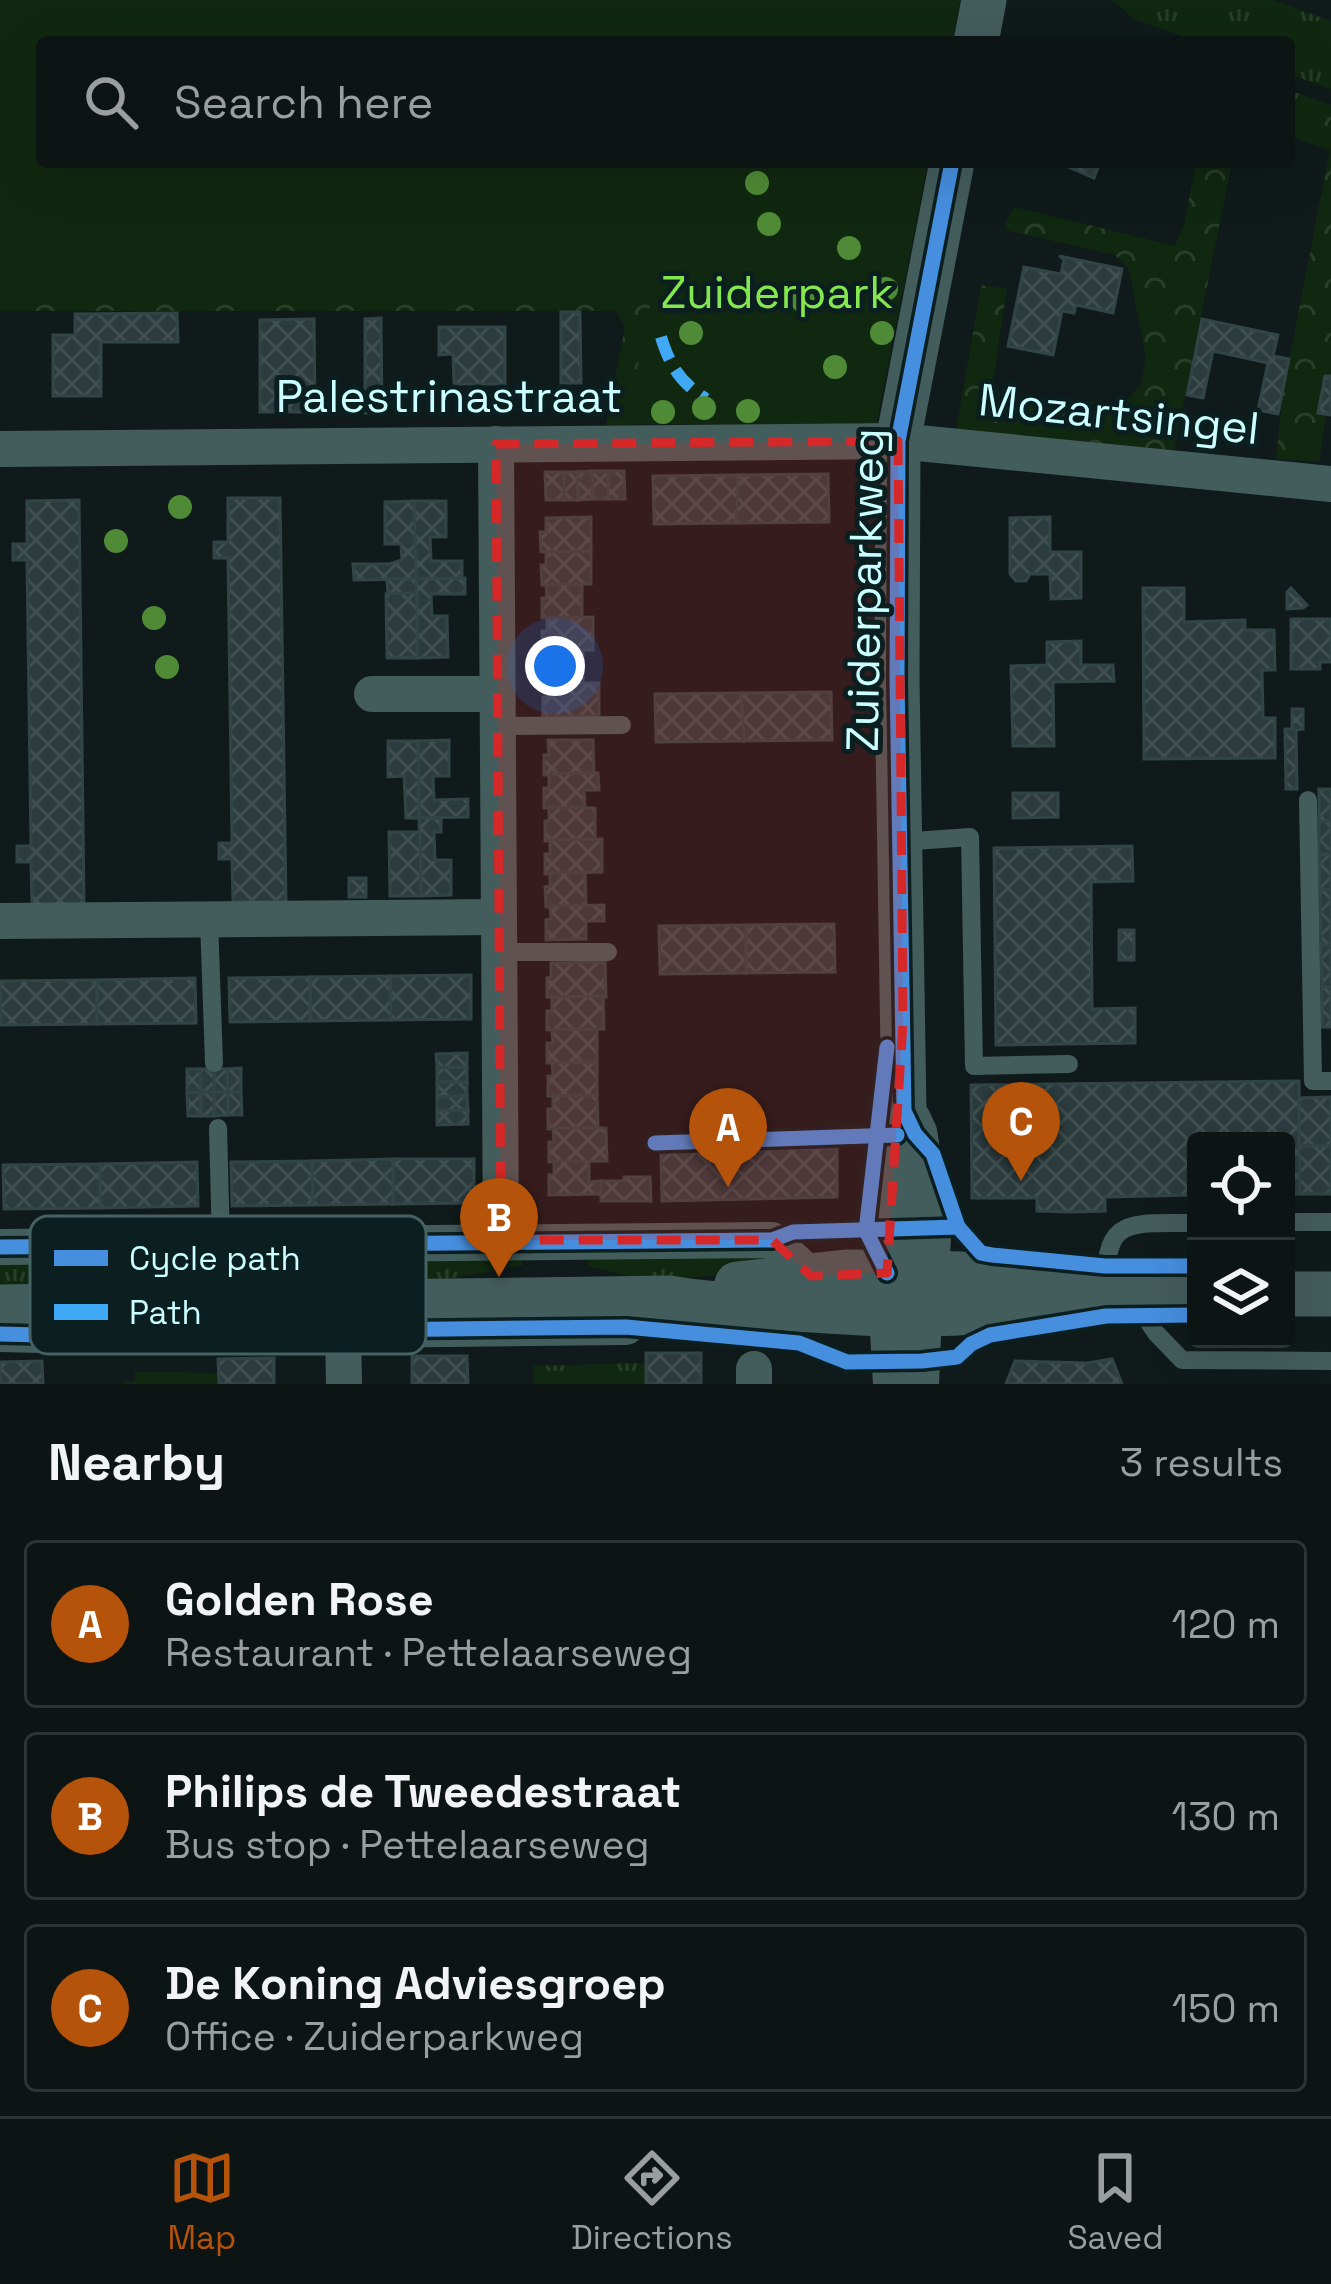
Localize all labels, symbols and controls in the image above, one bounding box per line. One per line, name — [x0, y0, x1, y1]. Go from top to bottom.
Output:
search box — [36, 36, 1295, 168]
icon: search — [78, 69, 144, 135]
text: Search here — [174, 74, 433, 131]
park label: Zuiderpark — [661, 264, 893, 321]
street label: Palestrinastraat — [276, 368, 622, 425]
street label: Mozartsingel — [976, 371, 1262, 457]
street label: Zuiderparkweg — [834, 427, 896, 753]
your location — [525, 636, 585, 696]
pin: C — [982, 1082, 1060, 1181]
pin: A — [689, 1088, 767, 1187]
map controls — [1187, 1132, 1295, 1348]
button: locate — [1187, 1132, 1295, 1240]
pin: B — [460, 1178, 538, 1277]
legend — [30, 1216, 426, 1354]
text: Cycle path — [129, 1238, 301, 1280]
button: layers — [1187, 1240, 1295, 1348]
text: Path — [129, 1292, 202, 1334]
text: Nearby — [48, 1430, 225, 1495]
text: 3 results — [1120, 1438, 1283, 1487]
text: Golden Rose — [165, 1571, 434, 1628]
text: A — [78, 1600, 102, 1649]
text: 120 m — [1172, 1600, 1280, 1649]
text: Restaurant · Pettelaarseweg — [165, 1628, 692, 1677]
text: Philips de Tweedestraat — [165, 1763, 681, 1820]
text: B — [77, 1792, 103, 1841]
text: 130 m — [1172, 1792, 1280, 1841]
text: Bus stop · Pettelaarseweg — [165, 1820, 650, 1869]
text: De Koning Adviesgroep — [165, 1955, 666, 2012]
text: C — [77, 1984, 103, 2033]
text: 150 m — [1172, 1984, 1280, 2033]
text: Office · Zuiderparkweg — [165, 2012, 584, 2061]
tab: Map — [167, 2145, 236, 2259]
tab: Directions — [571, 2145, 733, 2259]
tab: Saved — [1067, 2145, 1164, 2259]

